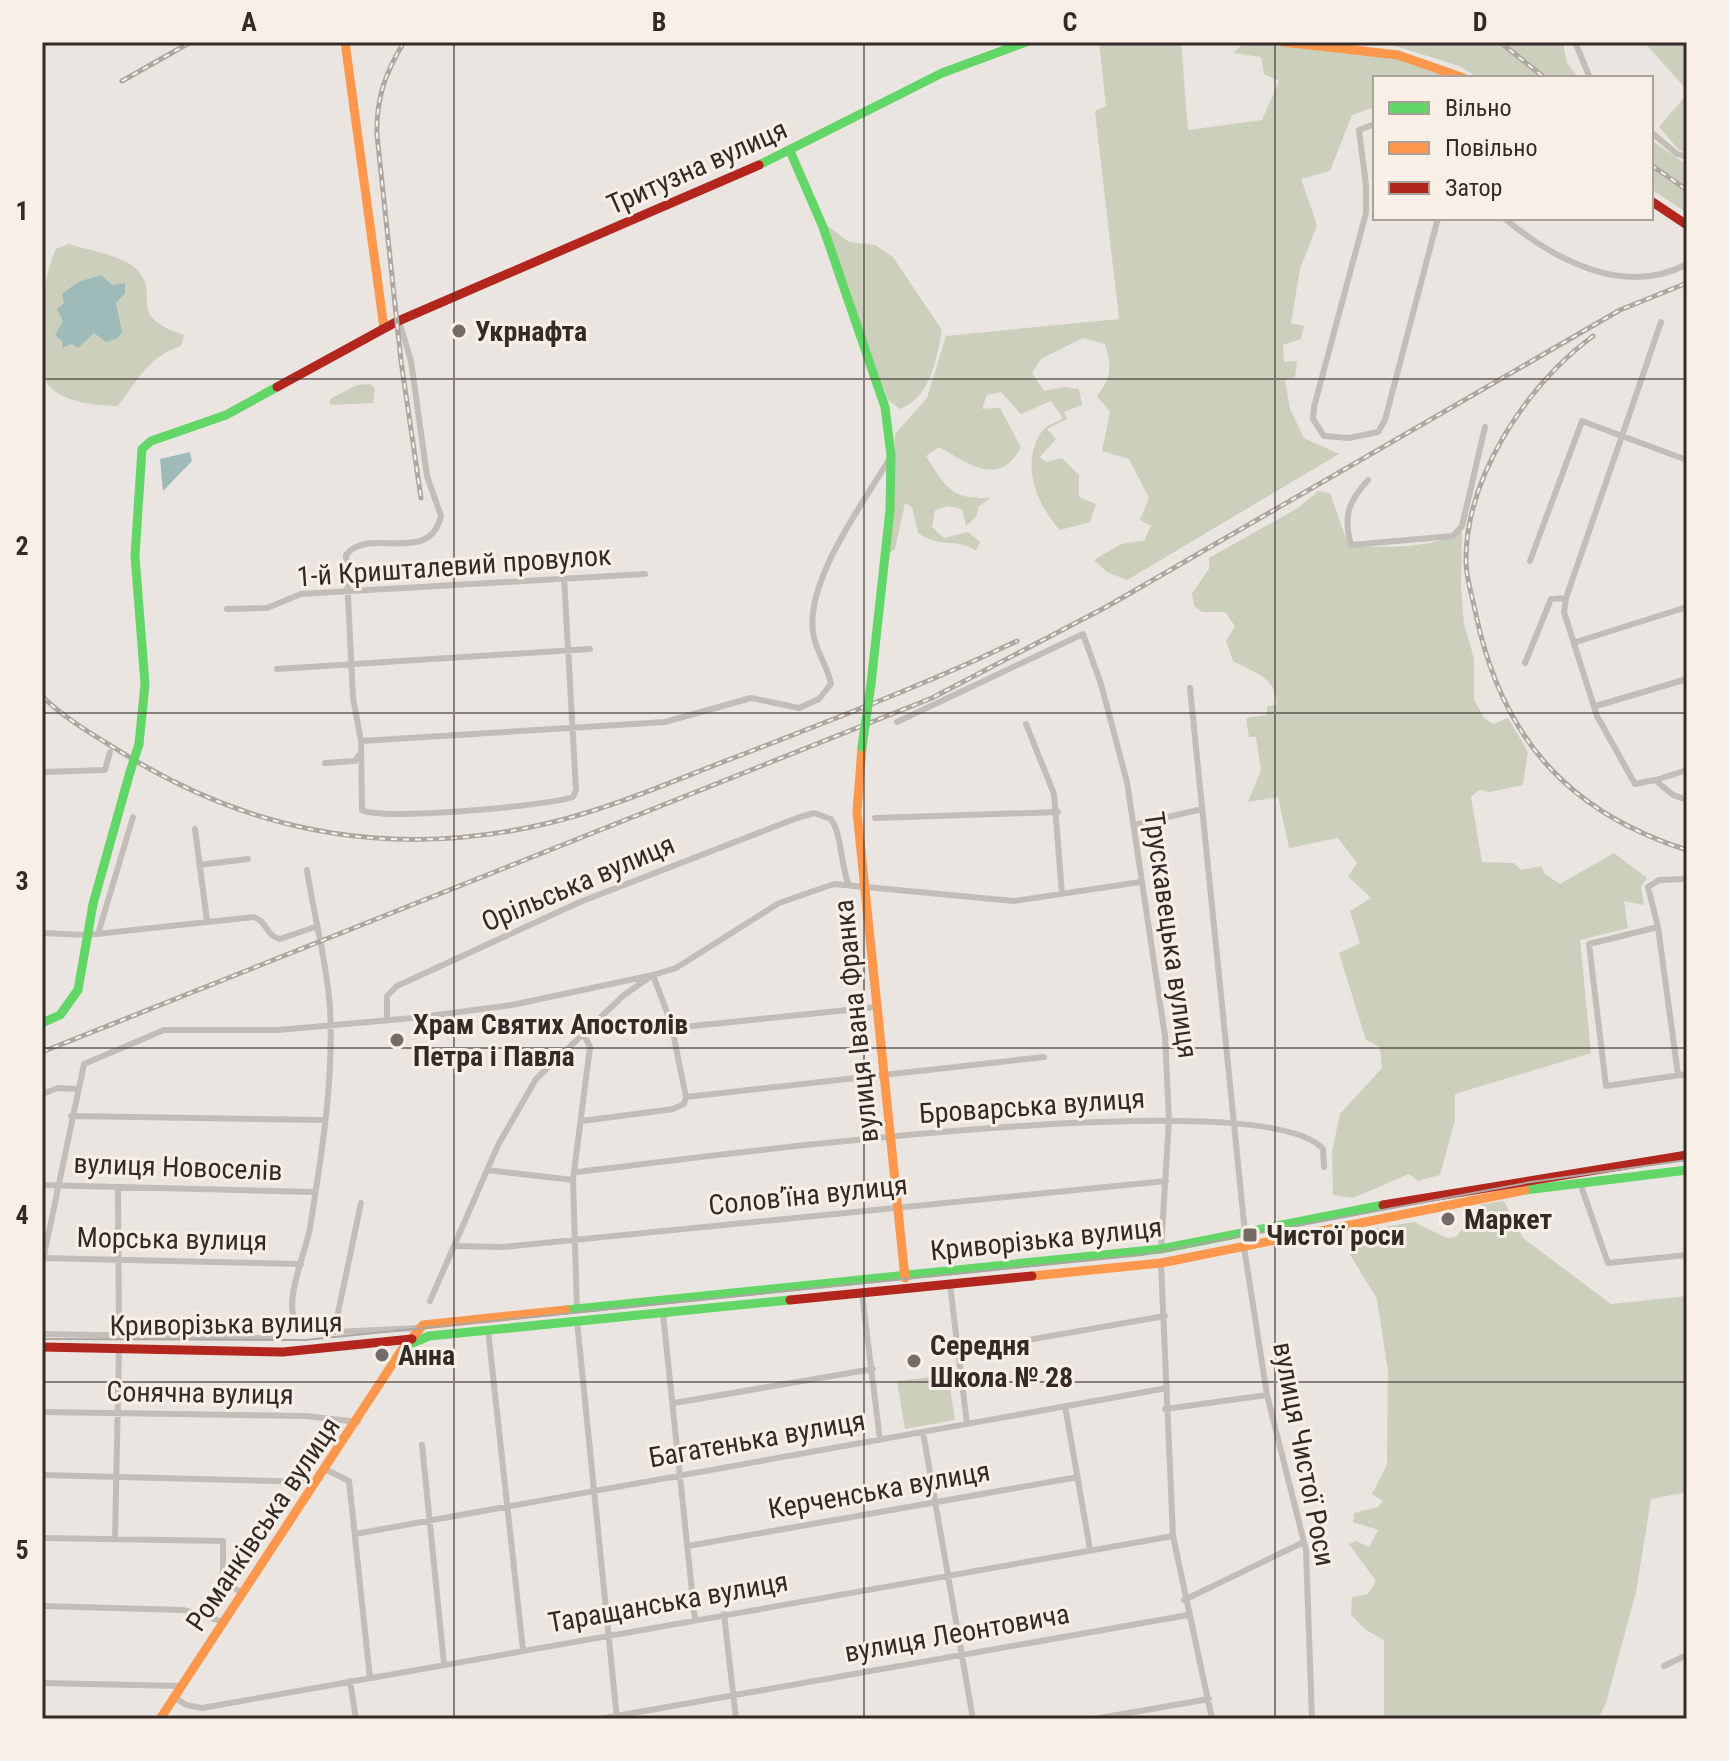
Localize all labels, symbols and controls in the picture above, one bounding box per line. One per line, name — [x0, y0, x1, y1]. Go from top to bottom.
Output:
text: A — [241, 7, 257, 37]
text: B — [652, 7, 666, 37]
text: C — [1063, 7, 1078, 37]
text: D — [1473, 7, 1487, 37]
legend — [1373, 76, 1653, 220]
text: Вільно — [1445, 94, 1512, 122]
street label: Тритузна вулиця — [602, 113, 792, 221]
text: Повільно — [1445, 134, 1538, 162]
text: Затор — [1445, 174, 1502, 202]
text: 1 — [15, 196, 29, 226]
place label: Укрнафта — [475, 315, 587, 348]
marker: Укрнафта — [450, 322, 468, 340]
text: 2 — [15, 531, 29, 561]
street label: 1-й Кришталевий провулок — [296, 539, 612, 593]
street label: Трускавецька вулиця — [1137, 810, 1205, 1060]
street label: Орільська вулиця — [477, 828, 679, 938]
text: 3 — [15, 866, 29, 896]
street label: вулиця Івана Франка — [827, 898, 885, 1144]
place label: Храм Святих Апостолів Петра і Павла — [413, 1008, 688, 1073]
marker: Храм Святих Апостолів Петра і Павла — [388, 1031, 406, 1049]
street label: Броварська вулиця — [918, 1082, 1146, 1130]
street label: вулиця Новоселів — [73, 1147, 283, 1187]
street label: Соловʼїна вулиця — [707, 1168, 909, 1222]
text: 4 — [15, 1200, 29, 1230]
place label: Маркет — [1464, 1203, 1552, 1236]
street label: Криворізька вулиця — [928, 1210, 1164, 1268]
marker: Маркет — [1439, 1210, 1457, 1228]
place label: Чистої роси — [1266, 1219, 1405, 1252]
street label: Морська вулиця — [76, 1221, 268, 1257]
marker: Чистої роси — [1241, 1226, 1259, 1244]
street label: Криворізька вулиця — [109, 1305, 343, 1343]
place label: Середня Школа № 28 — [930, 1329, 1073, 1394]
place label: Анна — [398, 1339, 455, 1372]
street label: вулиця Чистої Роси — [1266, 1339, 1342, 1569]
marker: Анна — [373, 1346, 391, 1364]
marker: Середня Школа № 28 — [905, 1352, 923, 1370]
street label: Сонячна вулиця — [106, 1375, 294, 1411]
street label: Багатенька вулиця — [646, 1404, 868, 1474]
street label: Романківська вулиця — [179, 1411, 347, 1637]
street label: Керченська вулиця — [766, 1454, 992, 1526]
text: 5 — [15, 1535, 29, 1565]
street label: Таращанська вулиця — [545, 1565, 791, 1639]
street label: вулиця Леонтовича — [842, 1597, 1072, 1669]

